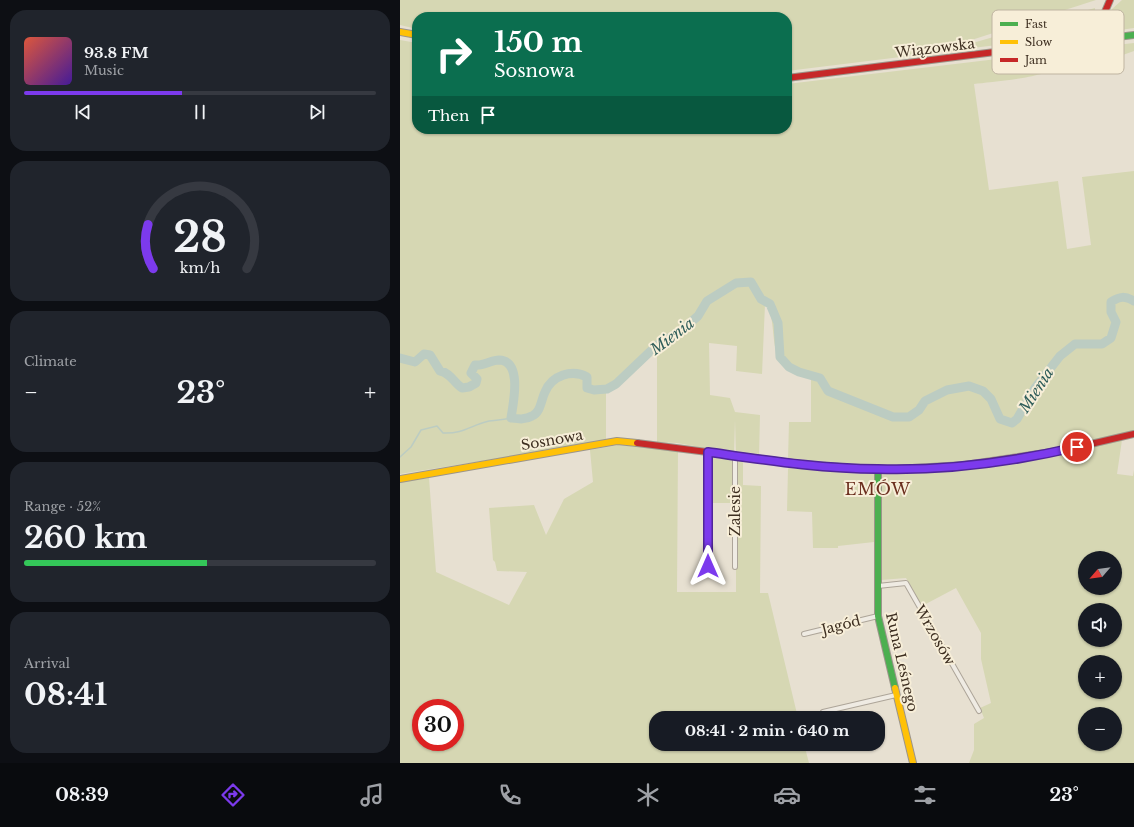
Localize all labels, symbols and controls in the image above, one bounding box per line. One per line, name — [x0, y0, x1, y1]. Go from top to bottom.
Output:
legend — [992, 10, 1124, 74]
text: Fast — [1025, 17, 1048, 31]
text: 150 m — [494, 25, 582, 60]
icon: right — [428, 28, 480, 80]
street label: Wiązowska — [893, 34, 976, 62]
text: Slow — [1025, 35, 1053, 49]
text: 93.8 FM — [84, 43, 149, 62]
text: Jam — [1023, 53, 1047, 67]
text: Sosnowa — [494, 60, 575, 82]
text: Music — [84, 62, 124, 79]
icon: previous — [72, 101, 94, 123]
icon: pause — [189, 101, 211, 123]
icon: next — [306, 101, 328, 123]
icon: arrive — [477, 104, 499, 126]
text: Then — [428, 106, 469, 125]
text: 28 — [173, 212, 227, 263]
text: km/h — [180, 258, 220, 276]
water label: Mienia — [646, 313, 698, 359]
text: Climate — [24, 353, 77, 370]
water label: Mienia — [1014, 364, 1058, 417]
text: 23° — [177, 374, 225, 411]
text: − — [24, 379, 38, 406]
text: + — [364, 379, 376, 406]
street label: Sosnowa — [520, 426, 585, 454]
pin — [1060, 430, 1094, 464]
icon: arrive — [1066, 436, 1088, 458]
district label: EMÓW — [845, 479, 911, 499]
street label: Zalesie — [726, 486, 744, 536]
text: Range · 52% — [24, 498, 101, 515]
text: 260 km — [24, 519, 147, 556]
position arrow — [687, 545, 729, 587]
north arrow — [1078, 551, 1122, 595]
map controls — [1078, 551, 1122, 751]
street label: Wrzosów — [910, 601, 959, 668]
button: sound — [1078, 603, 1122, 647]
street label: Jagód — [818, 611, 863, 639]
street label: Runa Leśnego — [882, 611, 922, 713]
text: Arrival — [24, 655, 70, 672]
button: + — [1078, 655, 1122, 699]
text: 08:41 — [24, 676, 107, 713]
speed limit sign: 30 — [412, 699, 464, 751]
button: − — [1078, 707, 1122, 751]
text: 08:41 · 2 min · 640 m — [685, 721, 849, 740]
icon: directions — [219, 781, 247, 809]
icon: music — [358, 781, 386, 809]
icon: phone — [496, 781, 524, 809]
icon: climate — [634, 781, 662, 809]
icon: car — [773, 781, 801, 809]
icon: filters — [911, 781, 939, 809]
text: 08:39 — [55, 784, 109, 806]
text: 23° — [1050, 784, 1079, 806]

